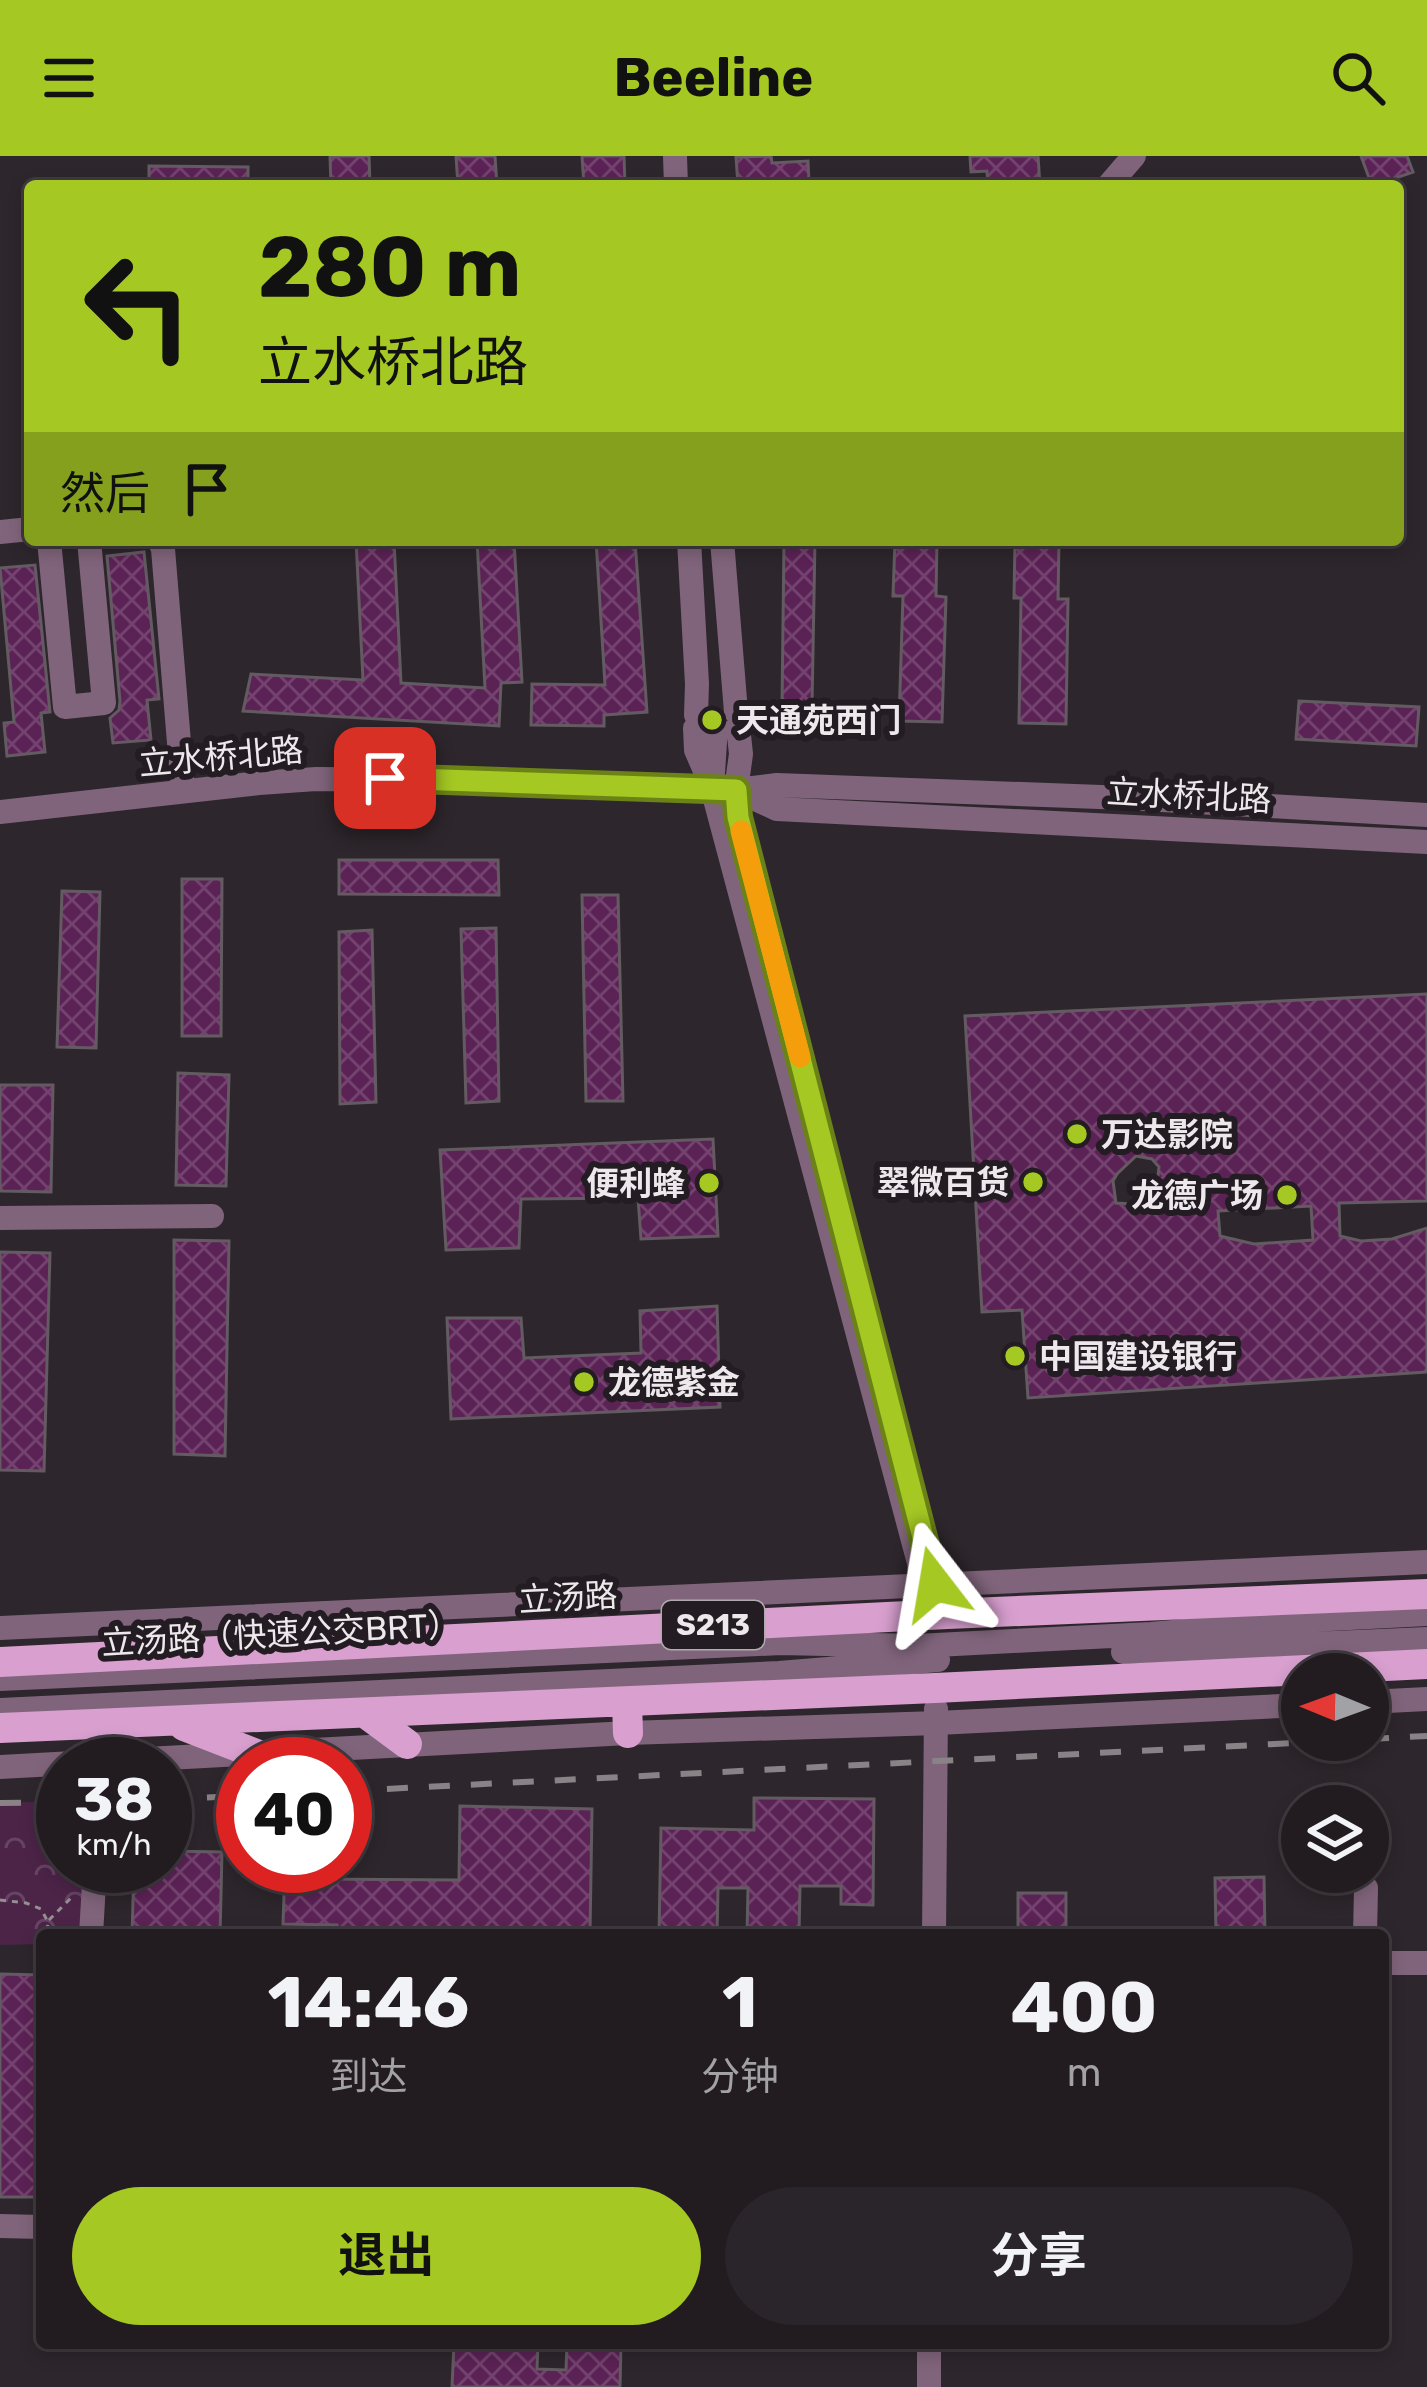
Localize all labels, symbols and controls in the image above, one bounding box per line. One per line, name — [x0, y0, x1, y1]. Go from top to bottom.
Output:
icon: menu — [36, 45, 102, 111]
icon: search — [1325, 45, 1391, 111]
text: Beeline — [614, 46, 813, 110]
text: 280 m — [258, 217, 521, 317]
icon: left — [60, 228, 216, 384]
text: 立水桥北路 — [258, 331, 528, 395]
icon: arrive — [174, 456, 240, 522]
text: 然后 — [60, 467, 150, 520]
place label: 天通苑西门 — [736, 701, 901, 740]
marker: 天通苑西门 — [699, 707, 725, 733]
pin — [334, 727, 436, 829]
street label: 立水桥北路 — [137, 730, 305, 783]
icon: arrive — [352, 745, 418, 811]
street label: 立水桥北路 — [1106, 772, 1272, 819]
place label: 万达影院 — [1101, 1115, 1233, 1154]
marker: 万达影院 — [1064, 1121, 1090, 1147]
place label: 翠微百货 — [877, 1163, 1009, 1202]
place label: 便利蜂 — [586, 1164, 685, 1203]
marker: 翠微百货 — [1020, 1169, 1046, 1195]
marker: 便利蜂 — [696, 1170, 722, 1196]
place label: 龙德广场 — [1131, 1176, 1263, 1215]
marker: 龙德广场 — [1274, 1182, 1300, 1208]
place label: 中国建设银行 — [1039, 1337, 1237, 1376]
marker: 中国建设银行 — [1002, 1343, 1028, 1369]
place label: 龙德紫金 — [608, 1363, 740, 1402]
marker: 龙德紫金 — [571, 1369, 597, 1395]
position arrow — [872, 1521, 998, 1647]
street label: 立汤路 — [518, 1575, 618, 1620]
road number: S213 — [662, 1601, 764, 1649]
street label: 立汤路（快速公交BRT） — [101, 1605, 462, 1662]
north arrow — [1281, 1653, 1389, 1761]
map controls — [1281, 1653, 1389, 1893]
speed limit sign: 40 — [216, 1737, 372, 1893]
text: 38 — [74, 1764, 154, 1835]
button: layers — [1281, 1785, 1389, 1893]
text: km/h — [77, 1827, 151, 1863]
text: 14:46 — [267, 1960, 470, 2045]
text: 1 — [722, 1960, 758, 2045]
text: 400 — [1010, 1965, 1158, 2050]
text: m — [1067, 2050, 1101, 2096]
text: 到达 — [329, 2054, 407, 2100]
text: 分钟 — [701, 2054, 779, 2100]
button: 退出 — [72, 2187, 701, 2325]
button: 分享 — [725, 2187, 1353, 2325]

